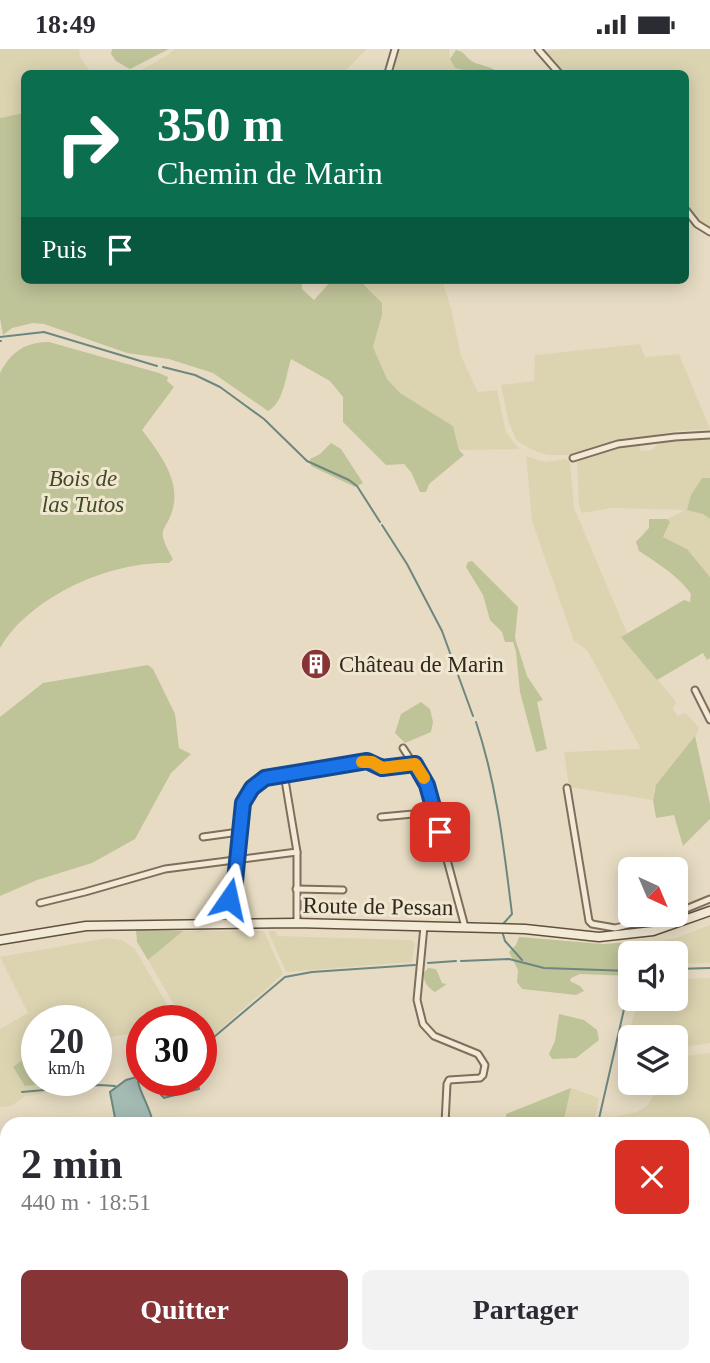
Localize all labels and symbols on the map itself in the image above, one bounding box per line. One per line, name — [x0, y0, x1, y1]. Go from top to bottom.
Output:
park label: Bois de las Tutos — [42, 466, 124, 517]
building icon: Château de Marin — [299, 647, 333, 681]
place label: Château de Marin — [339, 652, 504, 677]
pin — [410, 802, 470, 862]
north arrow — [618, 857, 688, 927]
position arrow — [192, 862, 266, 936]
street label: Route de Pessan — [302, 893, 454, 920]
speed limit sign: 30 — [126, 1005, 217, 1096]

